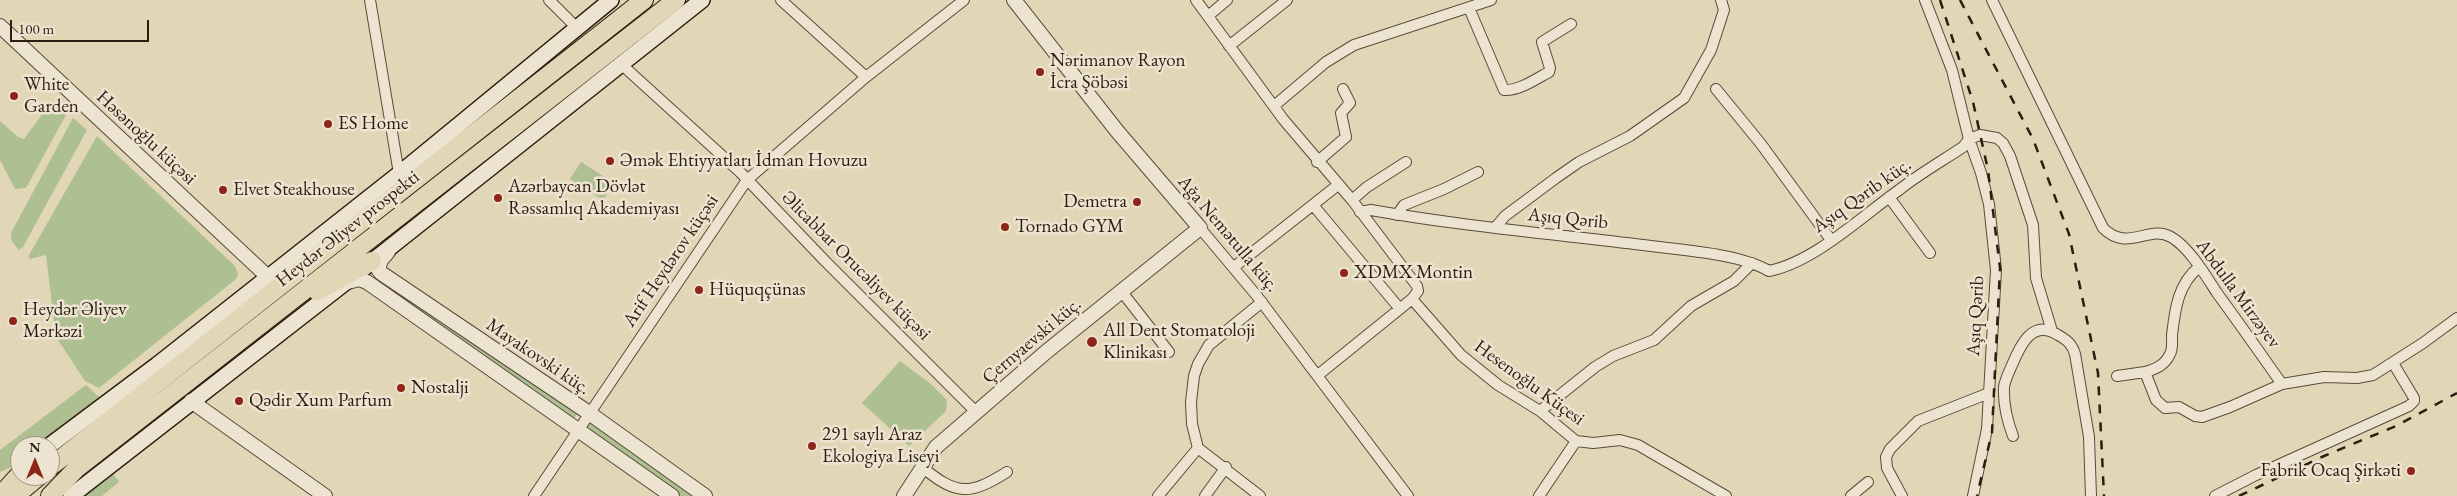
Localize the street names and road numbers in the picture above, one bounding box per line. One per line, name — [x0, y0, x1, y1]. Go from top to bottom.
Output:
street label: Həsənoğlu küçəsi — [91, 86, 201, 190]
street label: Aşıq Qərib küç. — [1808, 154, 1916, 238]
street label: Heydər Əliyev prospekti — [272, 166, 424, 292]
street label: Ağa Nemətulla küç. — [1173, 171, 1283, 297]
street label: Əlicabbar Orucəliyev küçəsi — [777, 187, 935, 345]
street label: Arif Heydərov küçəsi — [618, 190, 724, 332]
street label: Aşıq Qərib — [1527, 203, 1609, 235]
street label: Abdulla Mirzəyev — [2191, 235, 2285, 353]
street label: Aşıq Qərib — [1963, 275, 1989, 357]
street label: Çernyaevski küç. — [978, 293, 1086, 389]
street label: Mayakovski küç. — [482, 314, 594, 400]
street label: Hesenoğlu Küçesi — [1469, 335, 1589, 431]

